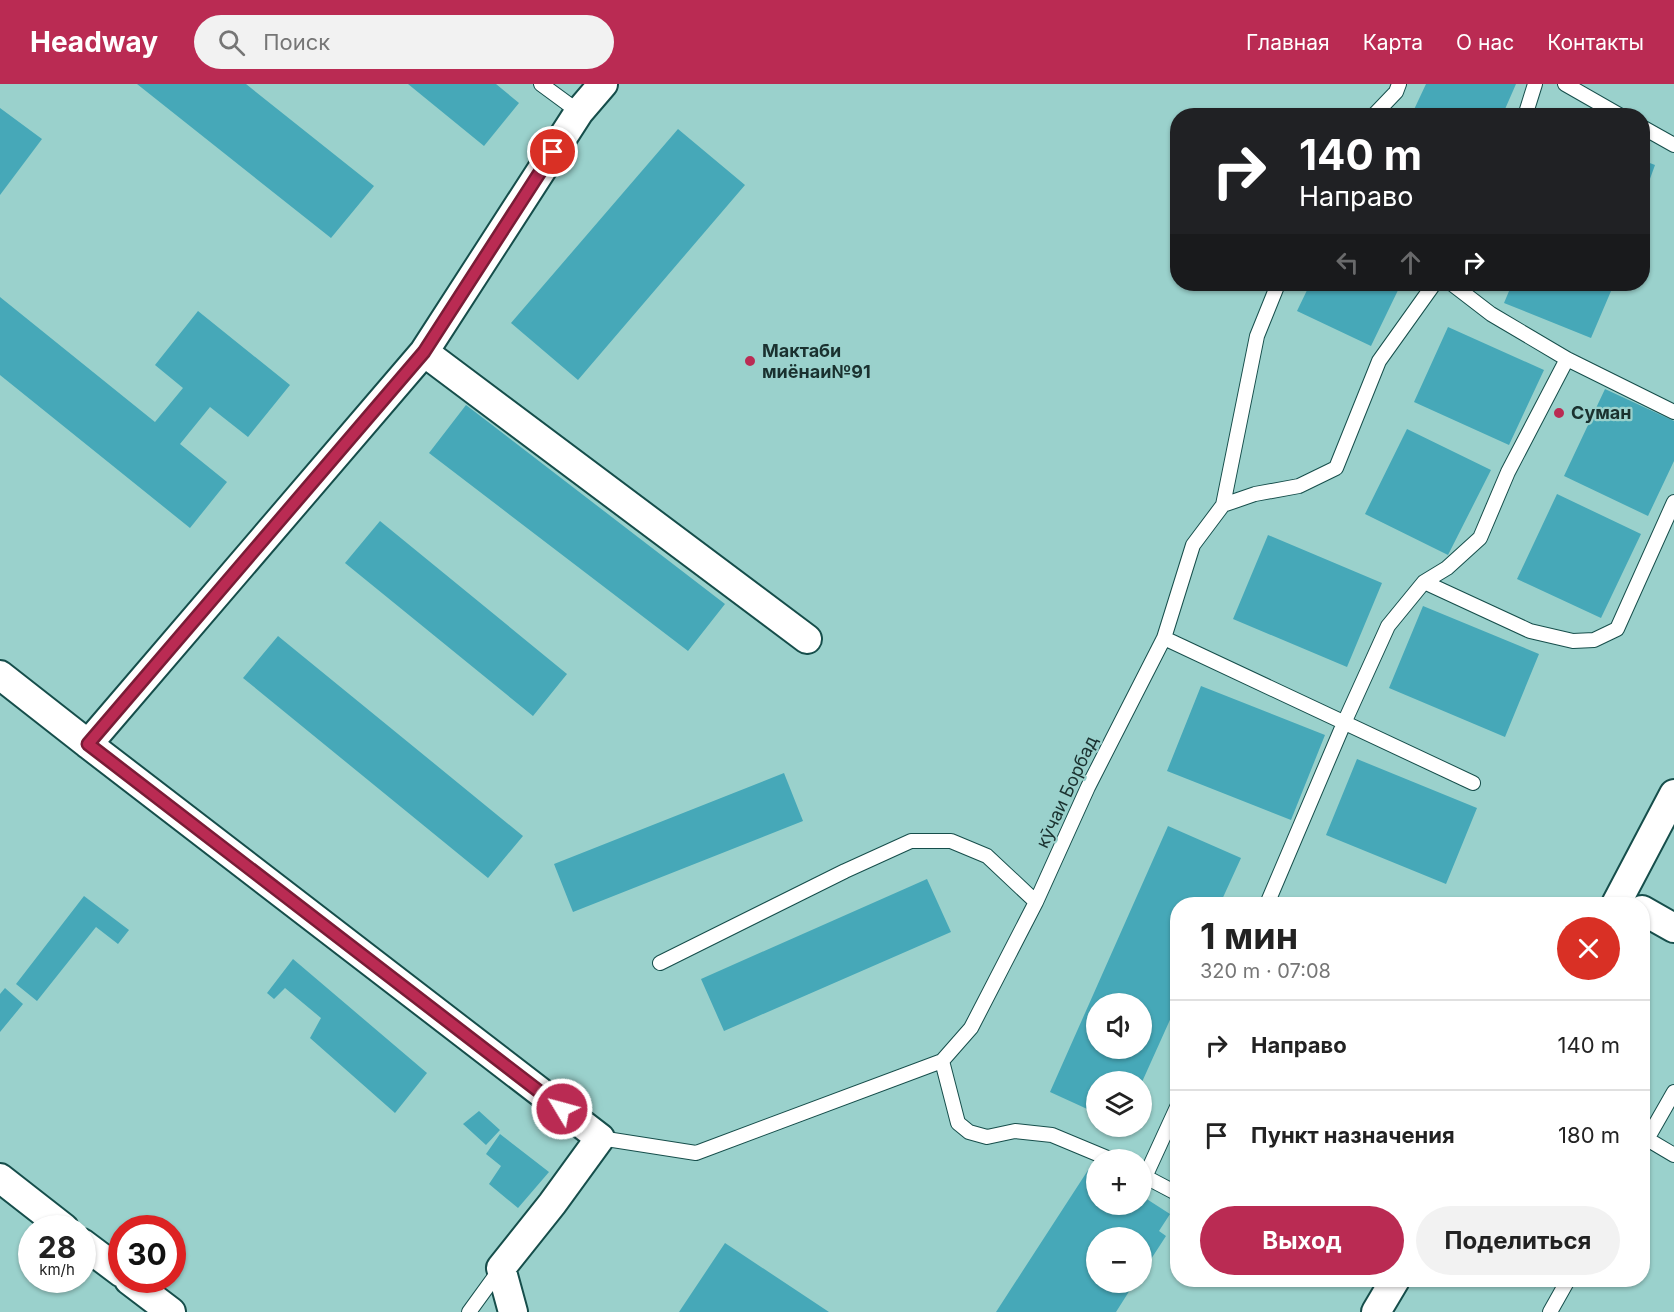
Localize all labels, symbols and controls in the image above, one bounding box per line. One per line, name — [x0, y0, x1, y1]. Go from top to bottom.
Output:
search box — [194, 15, 614, 69]
text: Headway — [30, 25, 158, 59]
icon: search — [215, 26, 248, 59]
text: Поиск — [263, 29, 330, 55]
text: Главная — [1246, 30, 1330, 55]
text: Карта — [1363, 30, 1423, 55]
text: О нас — [1456, 30, 1514, 55]
text: Контакты — [1547, 30, 1644, 55]
pin — [527, 126, 578, 177]
text: 140 m — [1299, 129, 1422, 180]
icon: right — [1200, 132, 1278, 210]
icon: arrive — [536, 135, 569, 168]
text: Направо — [1299, 180, 1414, 213]
icon: left — [1331, 246, 1364, 279]
icon: ahead — [1394, 246, 1427, 279]
icon: right — [1457, 246, 1490, 279]
place label: Мактаби миёнаи№91 — [762, 340, 871, 382]
marker: Мактаби миёнаи№91 — [743, 354, 757, 368]
place label: Суман — [1571, 402, 1632, 423]
marker: Суман — [1552, 406, 1566, 420]
street label: кӯчаи Борбад — [1031, 732, 1102, 851]
text: 1 мин — [1200, 914, 1298, 958]
button: close — [1557, 917, 1620, 980]
text: 320 m · 07:08 — [1200, 959, 1331, 983]
map controls — [1086, 993, 1152, 1293]
button: sound — [1086, 993, 1152, 1059]
icon: right — [1200, 1029, 1233, 1062]
text: Направо — [1251, 1032, 1347, 1058]
text: 140 m — [1558, 1032, 1620, 1058]
button: layers — [1086, 1071, 1152, 1137]
position arrow — [530, 1077, 594, 1141]
icon: arrive — [1200, 1119, 1233, 1152]
text: Пункт назначения — [1251, 1122, 1455, 1148]
text: 180 m — [1558, 1122, 1620, 1148]
button: + — [1086, 1149, 1152, 1215]
button: Выход — [1200, 1206, 1404, 1275]
button: Поделиться — [1416, 1206, 1620, 1275]
speed limit sign: 30 — [108, 1215, 186, 1293]
button: − — [1086, 1227, 1152, 1293]
text: 28 — [38, 1229, 76, 1265]
text: km/h — [39, 1260, 75, 1279]

